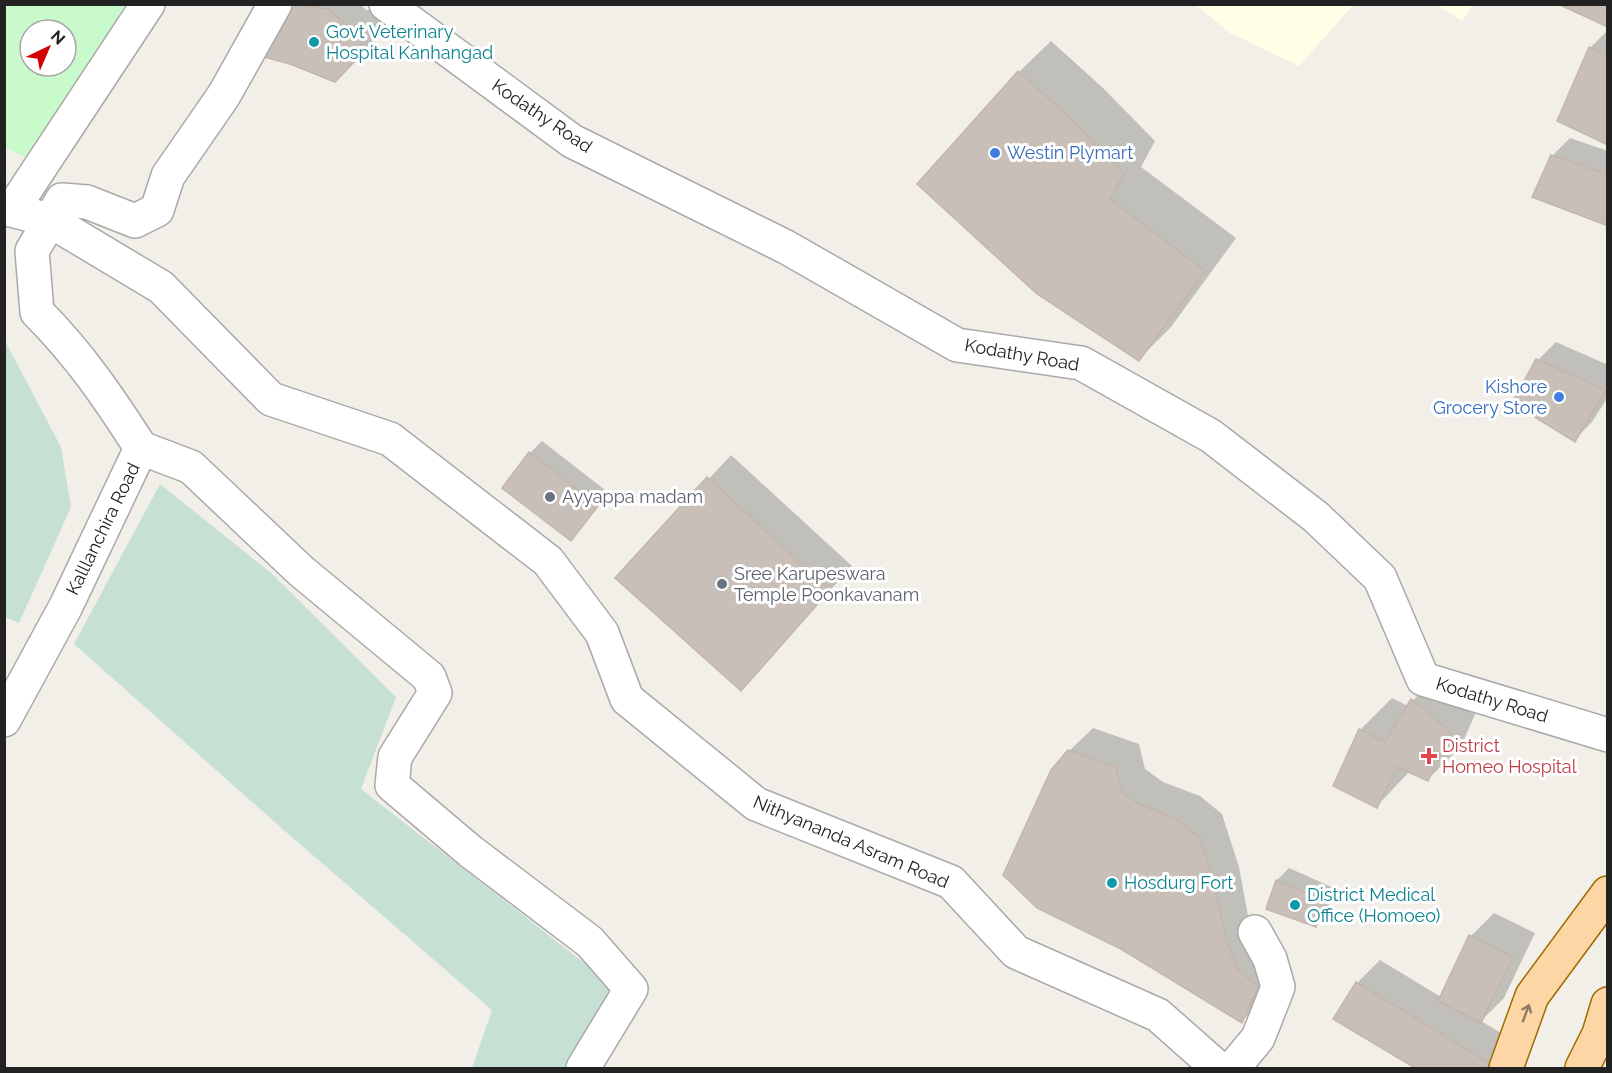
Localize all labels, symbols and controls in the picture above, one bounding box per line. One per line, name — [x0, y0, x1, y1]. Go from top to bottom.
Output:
north arrow — [18, 18, 78, 78]
place label: Govt Veterinary Hospital Kanhangad — [326, 21, 493, 63]
text: N — [47, 26, 69, 49]
marker: Govt Veterinary Hospital Kanhangad — [307, 35, 321, 49]
street label: Kodathy Road — [488, 74, 596, 157]
place label: Westin Plymart — [1007, 142, 1133, 163]
marker: Westin Plymart — [988, 146, 1002, 160]
street label: Kodathy Road — [963, 334, 1081, 375]
place label: Kishore Grocery Store — [1433, 376, 1547, 418]
marker: Kishore Grocery Store — [1552, 390, 1566, 404]
street label: Kalllanchira Road — [61, 459, 144, 598]
place label: Ayyappa madam — [562, 486, 703, 507]
marker: Ayyappa madam — [543, 490, 557, 504]
place label: Sree Karupeswara Temple Poonkavanam — [734, 563, 919, 605]
marker: Sree Karupeswara Temple Poonkavanam — [715, 577, 729, 591]
street label: Kodathy Road — [1434, 673, 1551, 727]
place label: District Homeo Hospital — [1442, 735, 1577, 777]
marker: District Homeo Hospital — [1420, 747, 1438, 765]
street label: Nithyananda Asram Road — [750, 791, 952, 892]
place label: Hosdurg Fort — [1124, 872, 1233, 893]
marker: Hosdurg Fort — [1105, 876, 1119, 890]
place label: District Medical Office (Homoeo) — [1307, 884, 1441, 926]
marker: District Medical Office (Homoeo) — [1288, 898, 1302, 912]
one-way arrow — [1522, 1005, 1533, 1023]

